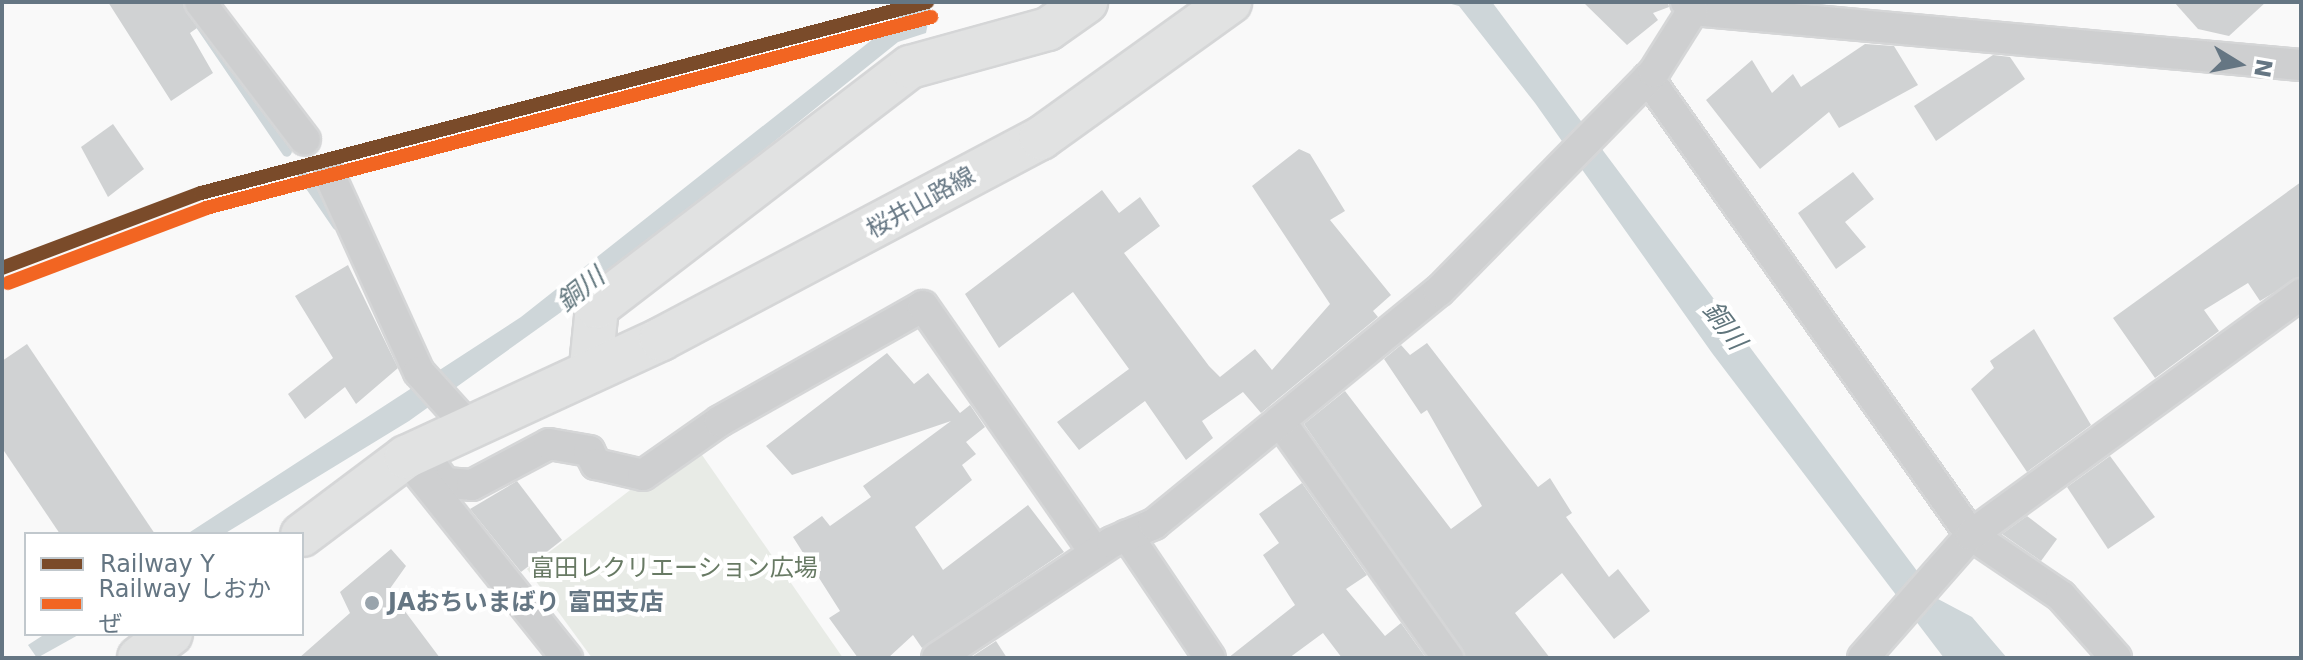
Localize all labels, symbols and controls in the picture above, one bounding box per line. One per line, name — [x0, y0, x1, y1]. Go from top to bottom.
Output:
north arrow — [2199, 24, 2279, 104]
text: N — [2249, 57, 2277, 79]
street label: 桜井山路線 — [862, 161, 980, 245]
water label: 銅川 — [551, 262, 611, 318]
water label: 銅川 — [1696, 296, 1752, 356]
legend — [24, 532, 304, 636]
text: Railway Y — [100, 550, 215, 578]
park label: 富田レクリエーション広場 — [530, 555, 818, 583]
text: Railway しおかぜ — [99, 575, 271, 638]
place label: JAおちいまばり 富田支店 — [388, 589, 664, 617]
marker: JAおちいまばり 富田支店 — [363, 594, 381, 612]

